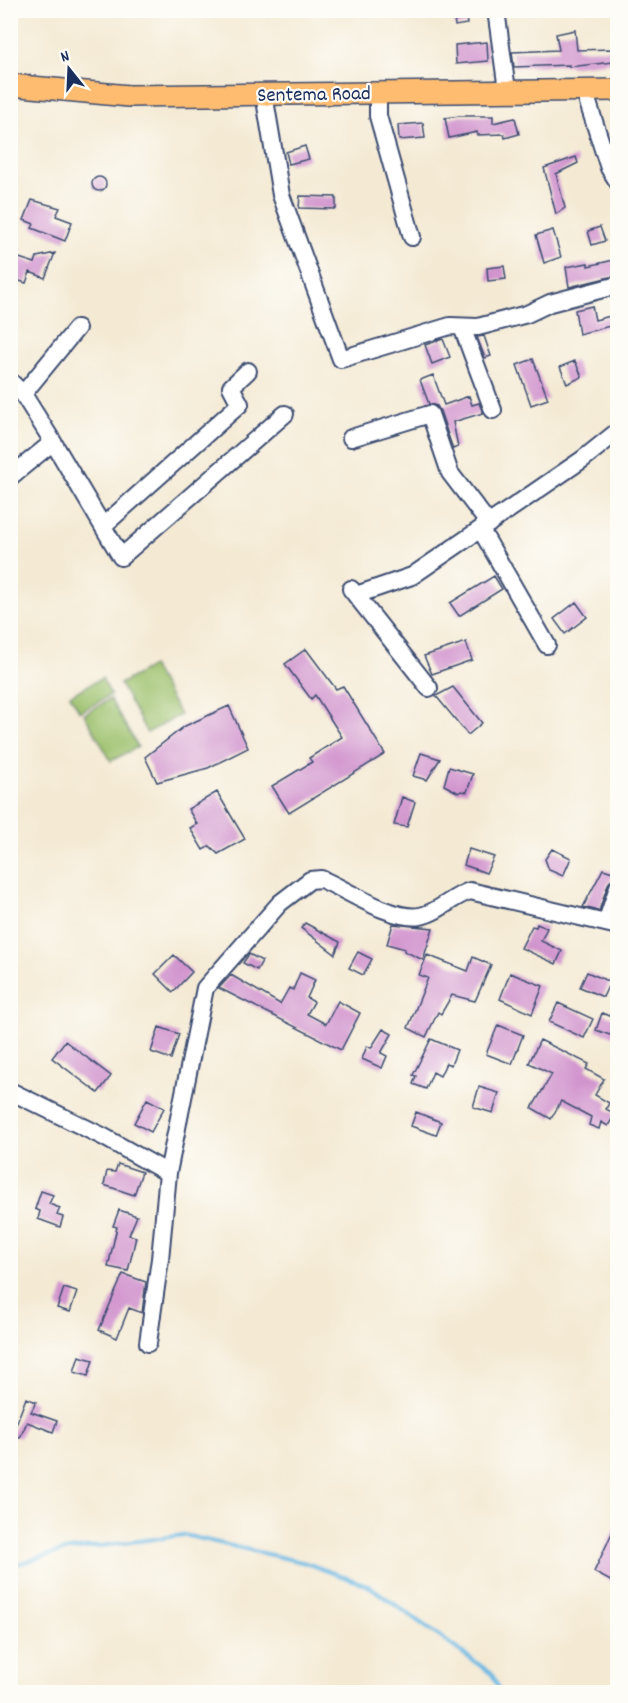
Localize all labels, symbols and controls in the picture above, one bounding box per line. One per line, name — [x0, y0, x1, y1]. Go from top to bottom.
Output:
north arrow — [39, 39, 99, 99]
text: N — [58, 45, 73, 69]
street label: Sentema Road — [257, 80, 371, 112]

